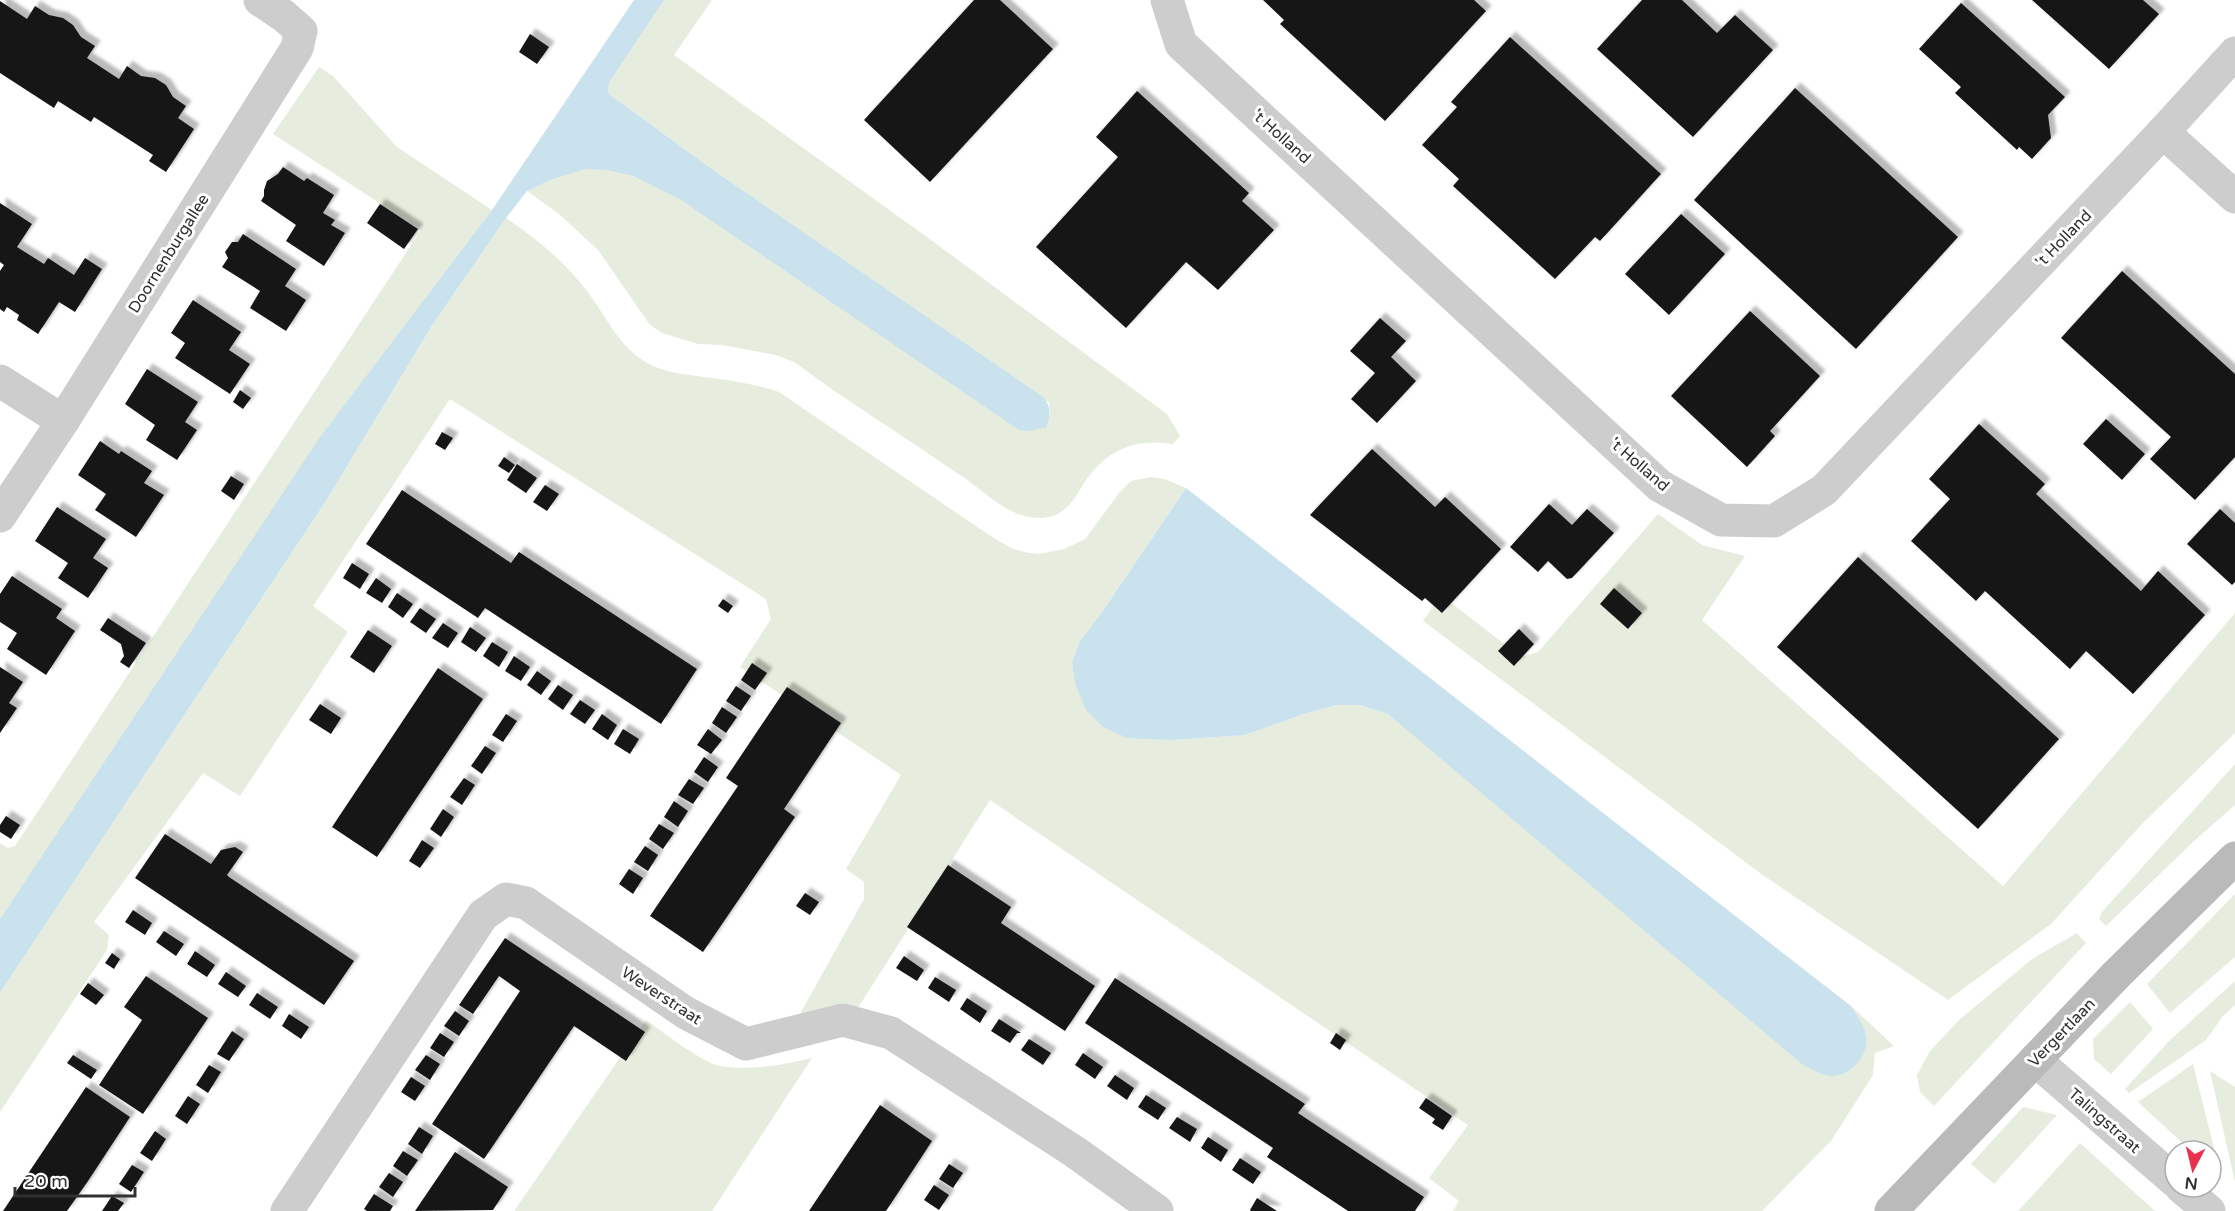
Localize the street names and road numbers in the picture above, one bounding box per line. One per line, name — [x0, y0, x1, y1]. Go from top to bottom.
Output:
street label: 't Holland — [1248, 105, 1315, 168]
street label: Doornenburgallee — [124, 190, 214, 317]
street label: 't Holland — [2031, 206, 2096, 272]
street label: 't Holland — [1606, 434, 1673, 496]
street label: Weverstraat — [618, 962, 705, 1029]
street label: Vergertlaan — [2024, 994, 2100, 1071]
street label: Talingstraat — [2064, 1084, 2145, 1158]

